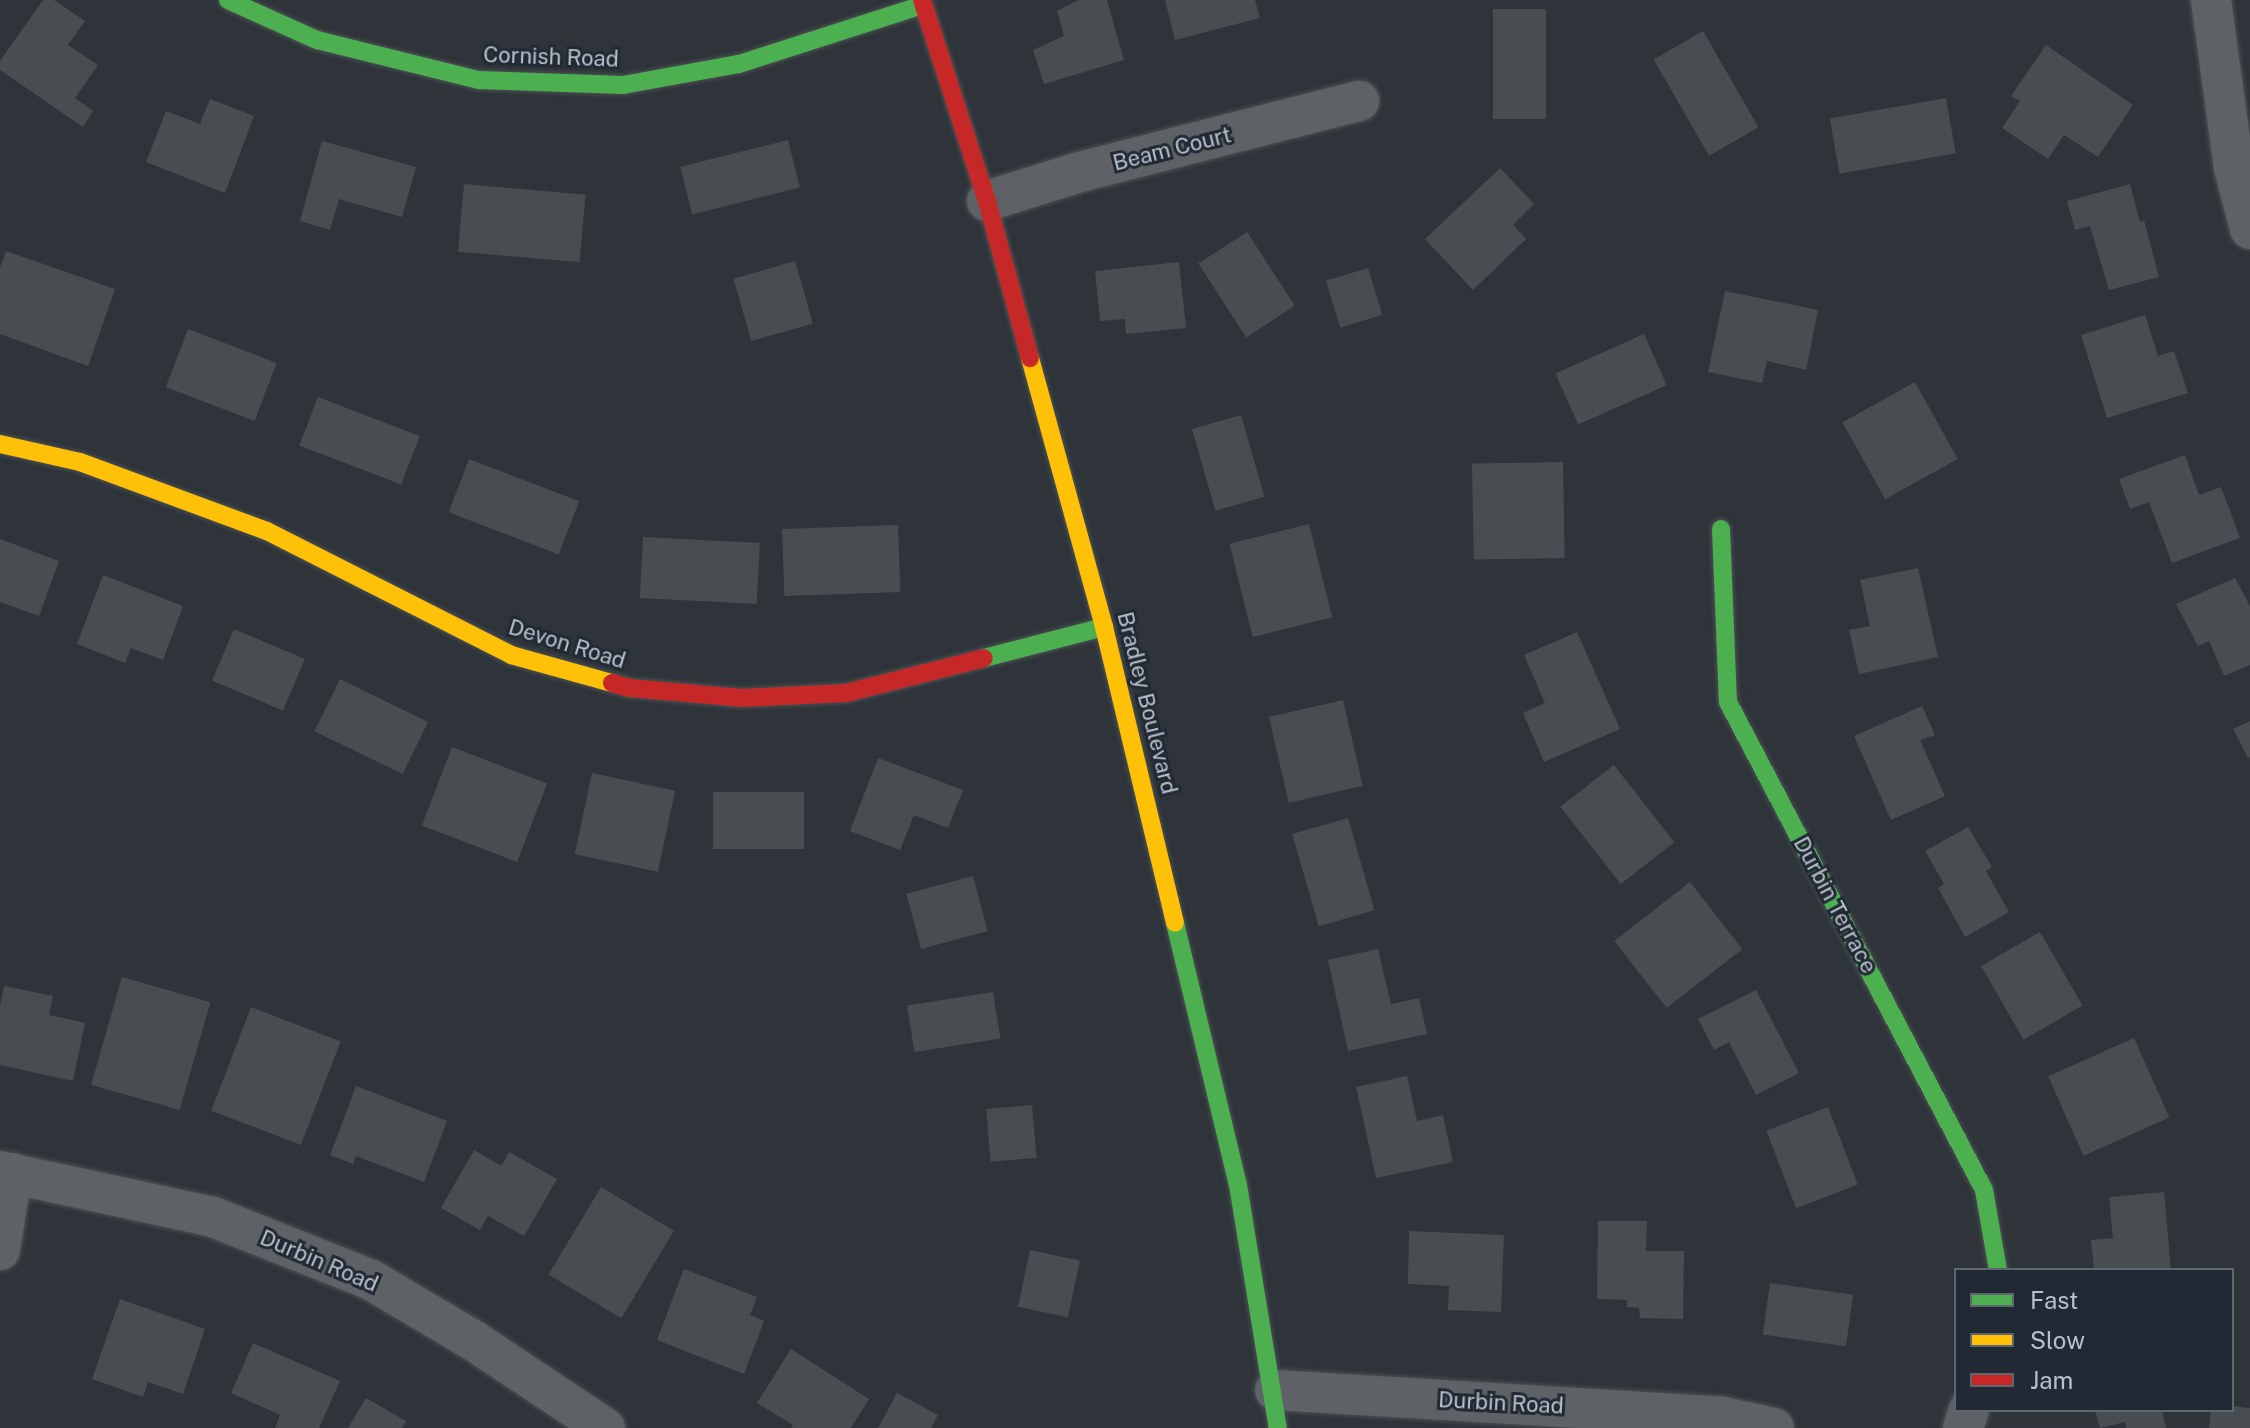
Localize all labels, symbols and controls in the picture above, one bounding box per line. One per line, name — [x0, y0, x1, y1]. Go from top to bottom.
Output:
street label: Cornish Road — [483, 41, 619, 73]
street label: Beam Court — [1110, 122, 1234, 176]
street label: Bradley Boulevard — [1112, 609, 1182, 797]
street label: Devon Road — [505, 614, 629, 674]
street label: Durbin Terrace — [1788, 832, 1882, 978]
street label: Durbin Road — [256, 1224, 382, 1298]
legend — [1954, 1268, 2234, 1412]
text: Fast — [2030, 1286, 2078, 1314]
text: Slow — [2030, 1326, 2085, 1354]
text: Jam — [2030, 1366, 2073, 1394]
street label: Durbin Road — [1438, 1387, 1564, 1419]

